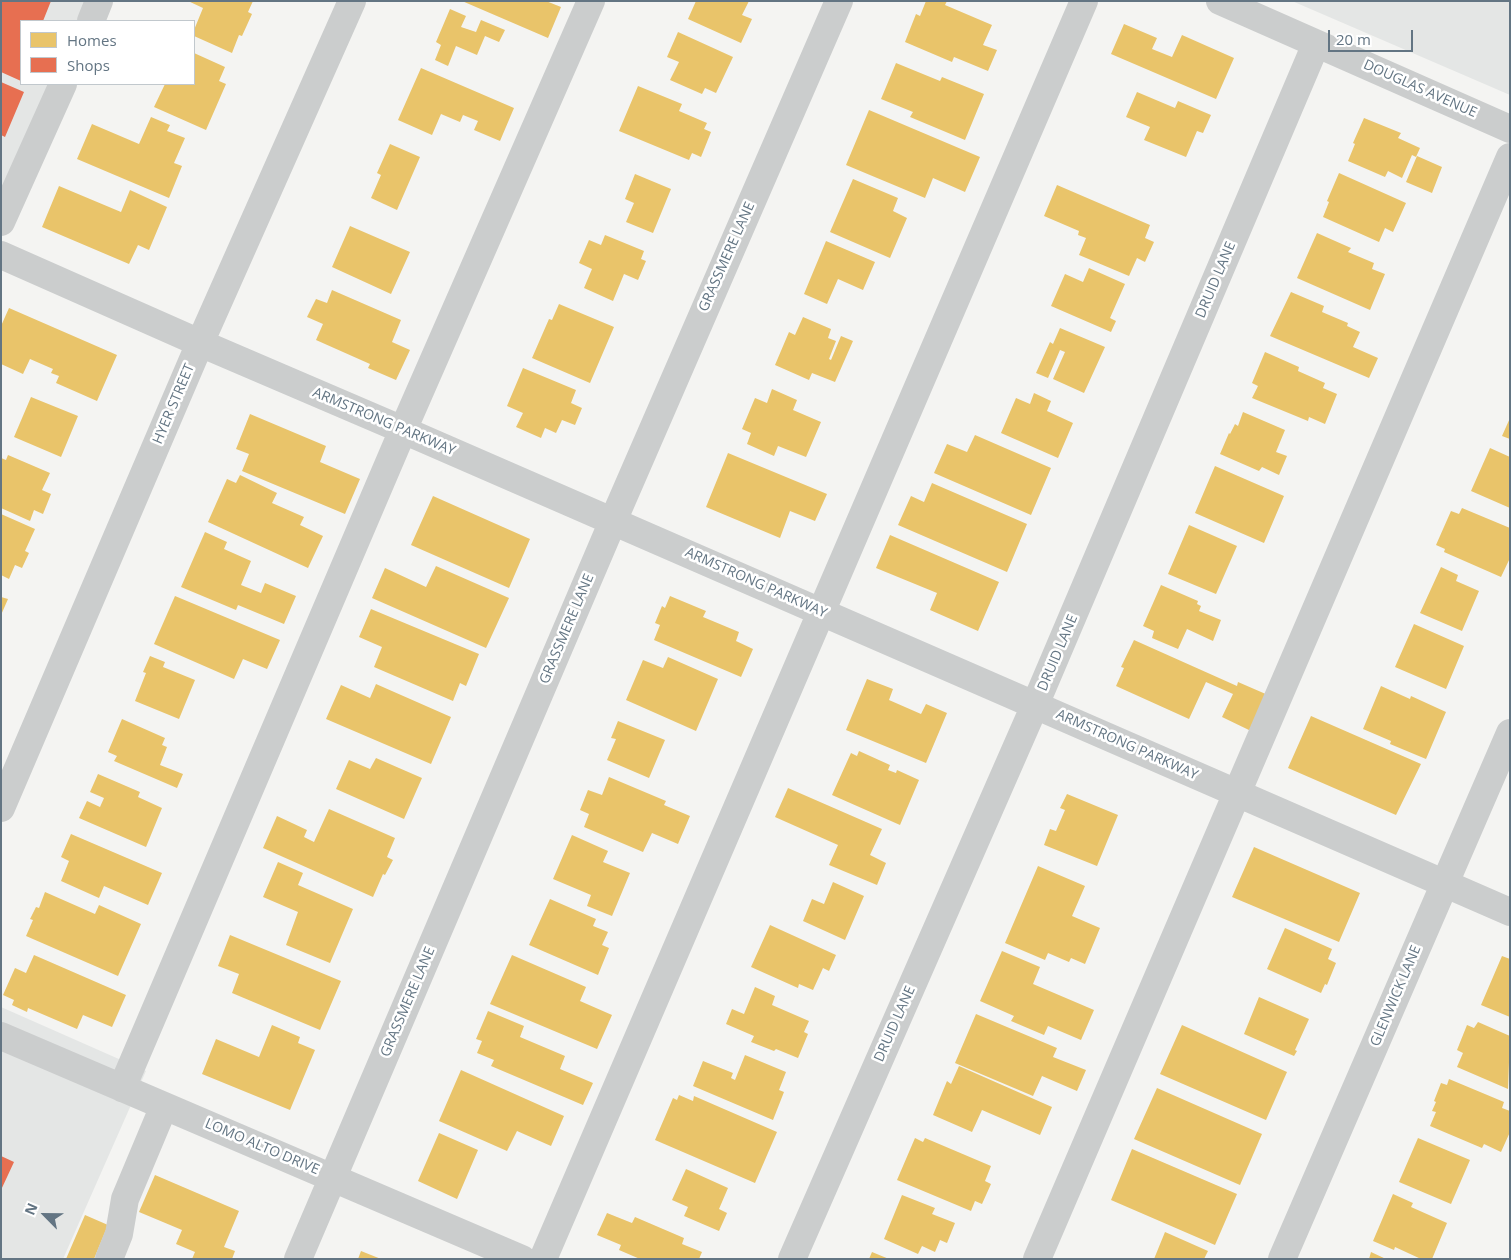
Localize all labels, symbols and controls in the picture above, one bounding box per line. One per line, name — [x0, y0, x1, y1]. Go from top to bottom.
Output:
legend — [20, 20, 195, 85]
scale bar — [1331, 20, 1416, 52]
text: 20 m — [1336, 29, 1371, 49]
text: Homes — [67, 30, 117, 50]
text: Shops — [67, 55, 110, 75]
street label: DOUGLAS AVENUE — [1361, 56, 1479, 122]
street label: GRASSMERE LANE — [695, 200, 759, 314]
street label: DRUID LANE — [1192, 239, 1240, 321]
street label: HYER STREET — [150, 361, 198, 447]
street label: ARMSTRONG PARKWAY — [310, 384, 458, 460]
street label: ARMSTRONG PARKWAY — [682, 544, 830, 622]
street label: GRASSMERE LANE — [536, 571, 598, 687]
street label: DRUID LANE — [1034, 612, 1082, 694]
street label: ARMSTRONG PARKWAY — [1053, 706, 1201, 784]
street label: GLENWICK LANE — [1367, 943, 1425, 1049]
street label: GRASSMERE LANE — [377, 944, 439, 1060]
street label: DRUID LANE — [871, 983, 919, 1065]
street label: LOMO ALTO DRIVE — [202, 1115, 322, 1179]
north arrow — [20, 1190, 70, 1240]
text: N — [20, 1200, 42, 1218]

